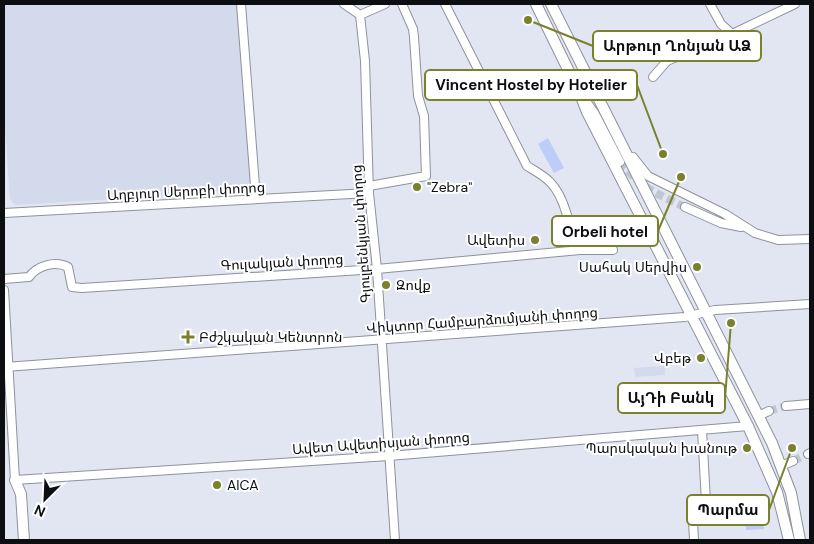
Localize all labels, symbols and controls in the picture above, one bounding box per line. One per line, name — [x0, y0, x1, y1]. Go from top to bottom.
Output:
callout: Արթուր Ղոնյան ԱՁ — [593, 31, 761, 61]
text: Արթուր Ղոնյան ԱՁ — [603, 36, 751, 56]
callout: Vincent Hostel by Hotelier — [425, 70, 637, 100]
text: Vincent Hostel by Hotelier — [435, 75, 627, 95]
street label: Գյուլբենկյան փողոց — [347, 164, 375, 304]
street label: Աղբյուր Սերոբի փողոց — [106, 178, 266, 204]
place label: "Zebra" — [427, 178, 472, 196]
marker: "Zebra" — [411, 181, 423, 193]
callout: Orbeli hotel — [552, 216, 658, 246]
text: Orbeli hotel — [562, 222, 648, 242]
place label: Ավետիս — [467, 231, 525, 249]
marker: Ավետիս — [529, 234, 541, 246]
street label: Գուլակյան փողոց — [220, 250, 344, 274]
place label: Սահակ Սերվիս — [579, 258, 687, 276]
marker: Սահակ Սերվիս — [691, 261, 703, 273]
place label: Զովք — [396, 276, 431, 294]
marker: Զովք — [380, 279, 392, 291]
street label: Վիկտոր Համբարձումյանի փողոց — [366, 303, 598, 337]
place label: Բժշկական Կենտրոն — [199, 328, 342, 346]
marker: Բժշկական Կենտրոն — [181, 330, 195, 344]
place label: Վբեթ — [654, 349, 692, 367]
marker: Վբեթ — [695, 352, 707, 364]
callout: ԱյԴի Բանկ — [618, 383, 725, 413]
text: ԱյԴի Բանկ — [628, 388, 714, 408]
street label: Ավետ Ավետիսյան փողոց — [292, 428, 470, 458]
place label: Պարսկական խանութ — [586, 439, 738, 457]
marker: Պարսկական խանութ — [741, 442, 753, 454]
north arrow — [20, 474, 70, 524]
place label: AICA — [227, 476, 259, 494]
marker: AICA — [211, 479, 223, 491]
callout: Պարմա — [687, 495, 769, 525]
text: Պարմա — [697, 500, 759, 520]
text: N — [31, 501, 48, 521]

